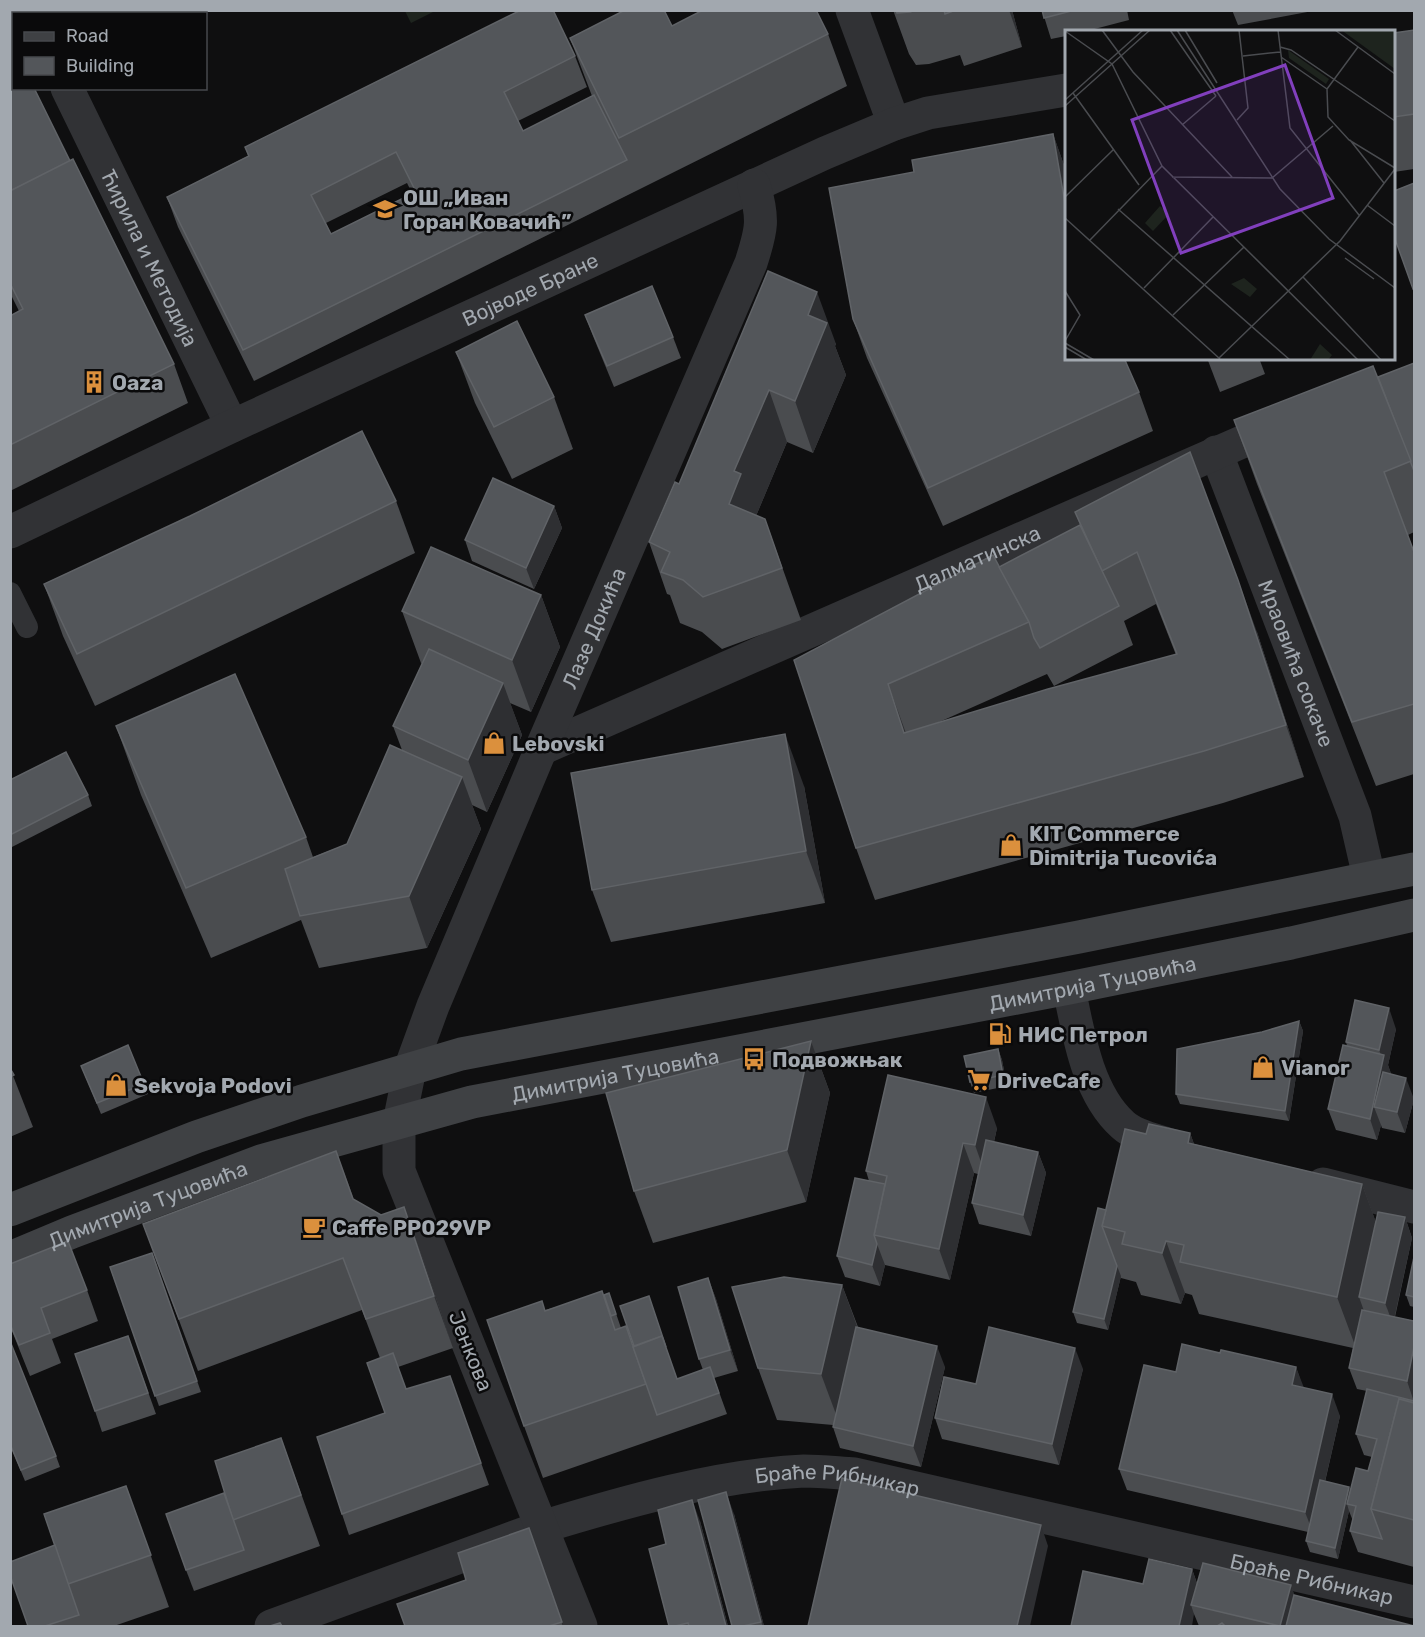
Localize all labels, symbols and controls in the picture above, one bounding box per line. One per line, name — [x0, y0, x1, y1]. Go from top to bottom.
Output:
legend — [12, 12, 207, 90]
text: Road — [66, 25, 109, 47]
inset map — [1065, 30, 1395, 360]
text: Building — [66, 55, 134, 77]
street label: Ћирила и Методија — [96, 165, 204, 350]
place label: ОШ „Иван Горан Ковачић” — [403, 185, 572, 234]
school or university icon: ОШ „Иван Горан Ковачић” — [372, 196, 398, 222]
street label: Војводе Бране — [458, 247, 602, 331]
building icon: Oaza — [81, 369, 107, 395]
place label: Oaza — [112, 370, 163, 395]
street label: Далматинска — [910, 519, 1044, 597]
street label: Лазе Докића — [556, 563, 631, 692]
street label: Мраовића сокаче — [1253, 576, 1340, 750]
shop icon: Lebovski — [481, 730, 507, 756]
place label: Lebovski — [512, 731, 605, 756]
place label: KIT Commerce Dimitrija Tucovića — [1029, 821, 1217, 870]
shop icon: KIT Commerce Dimitrija Tucovića — [998, 832, 1024, 858]
street label: Димитрија Туцовића — [987, 950, 1198, 1016]
fuel station icon: НИС Петрол — [987, 1021, 1013, 1047]
place label: НИС Петрол — [1018, 1022, 1148, 1047]
street label: Димитрија Туцовића — [509, 1043, 721, 1107]
bus stop icon: Подвожњак — [741, 1046, 767, 1072]
place label: Подвожњак — [772, 1047, 903, 1072]
shop icon: Vianor — [1250, 1054, 1276, 1080]
place label: Vianor — [1281, 1055, 1350, 1080]
supermarket icon: DriveCafe — [966, 1067, 992, 1093]
place label: DriveCafe — [997, 1068, 1101, 1093]
shop icon: Sekvoja Podovi — [103, 1072, 129, 1098]
place label: Sekvoja Podovi — [134, 1073, 292, 1098]
street label: Димитрија Туцовића — [44, 1155, 251, 1253]
cafe icon: Caffe PP029VP — [301, 1214, 327, 1240]
place label: Caffe PP029VP — [332, 1215, 491, 1240]
street label: Јенкова — [444, 1307, 498, 1395]
street label: Браће Рибникар — [753, 1458, 922, 1501]
street label: Браће Рибникар — [1228, 1548, 1396, 1609]

